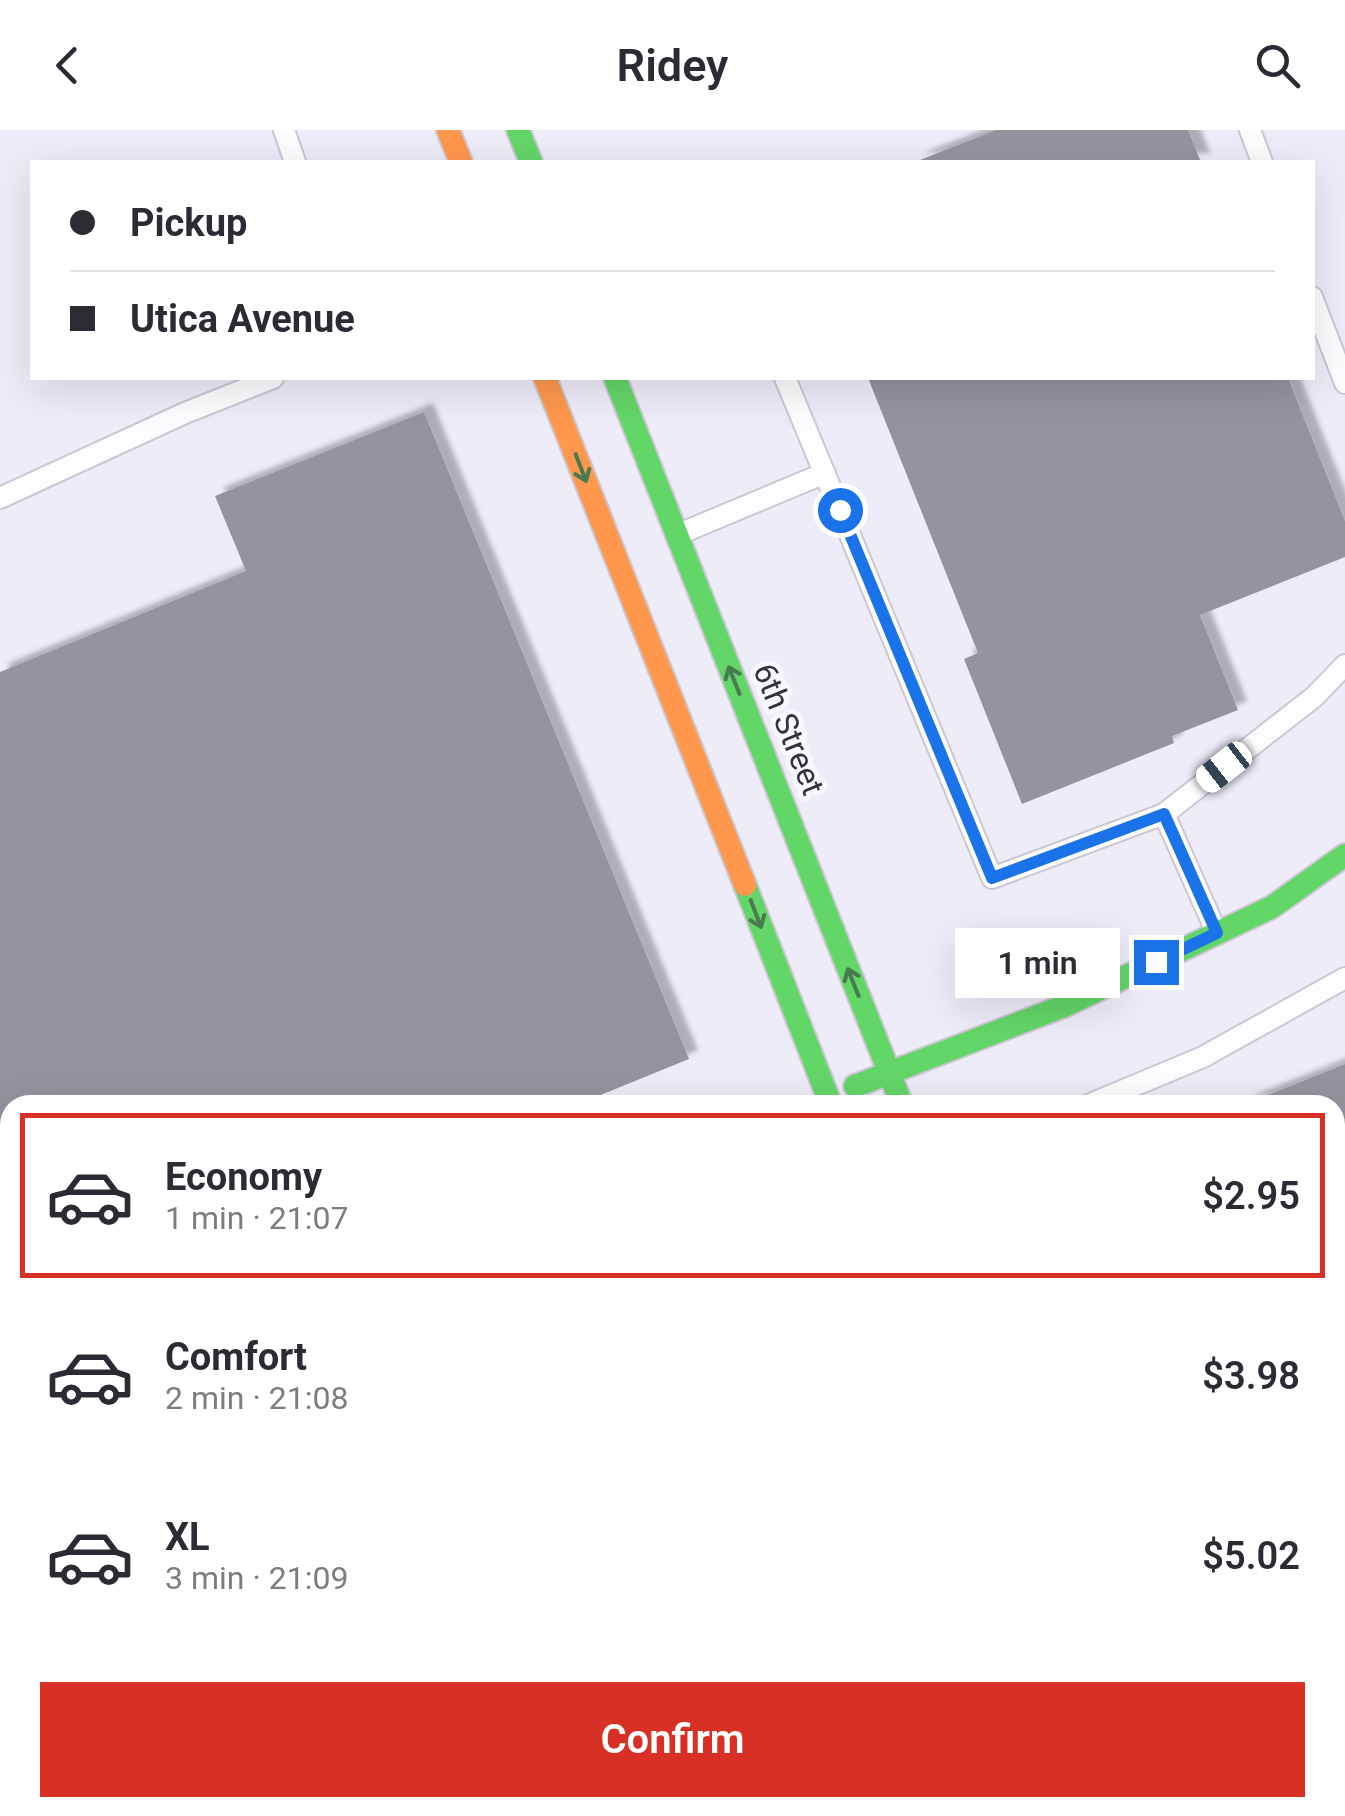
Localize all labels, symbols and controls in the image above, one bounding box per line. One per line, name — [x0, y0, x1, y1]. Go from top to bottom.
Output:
icon: back — [40, 38, 95, 93]
icon: search — [1250, 38, 1305, 93]
text: Ridey — [617, 39, 728, 92]
text: Pickup — [130, 201, 247, 245]
text: Utica Avenue — [130, 297, 355, 341]
one-way arrow — [573, 452, 591, 483]
route start — [818, 488, 863, 533]
street label: 6th Street — [745, 658, 833, 800]
one-way arrow — [724, 665, 742, 695]
car — [1191, 737, 1257, 797]
one-way arrow — [749, 899, 767, 929]
callout: 1 min — [956, 927, 1121, 997]
route end — [1134, 940, 1179, 985]
text: 1 min — [997, 944, 1078, 982]
one-way arrow — [843, 967, 861, 998]
icon: car — [45, 1151, 135, 1241]
text: Economy — [165, 1155, 322, 1199]
text: $2.95 — [1202, 1174, 1300, 1218]
text: 1 min · 21:07 — [165, 1199, 348, 1237]
icon: car — [45, 1331, 135, 1421]
text: Comfort — [165, 1335, 307, 1379]
text: $3.98 — [1202, 1354, 1300, 1398]
text: 2 min · 21:08 — [165, 1379, 348, 1417]
icon: car — [45, 1511, 135, 1601]
text: XL — [165, 1515, 210, 1559]
text: $5.02 — [1202, 1534, 1300, 1578]
text: 3 min · 21:09 — [165, 1559, 348, 1597]
button: Confirm — [40, 1682, 1305, 1797]

